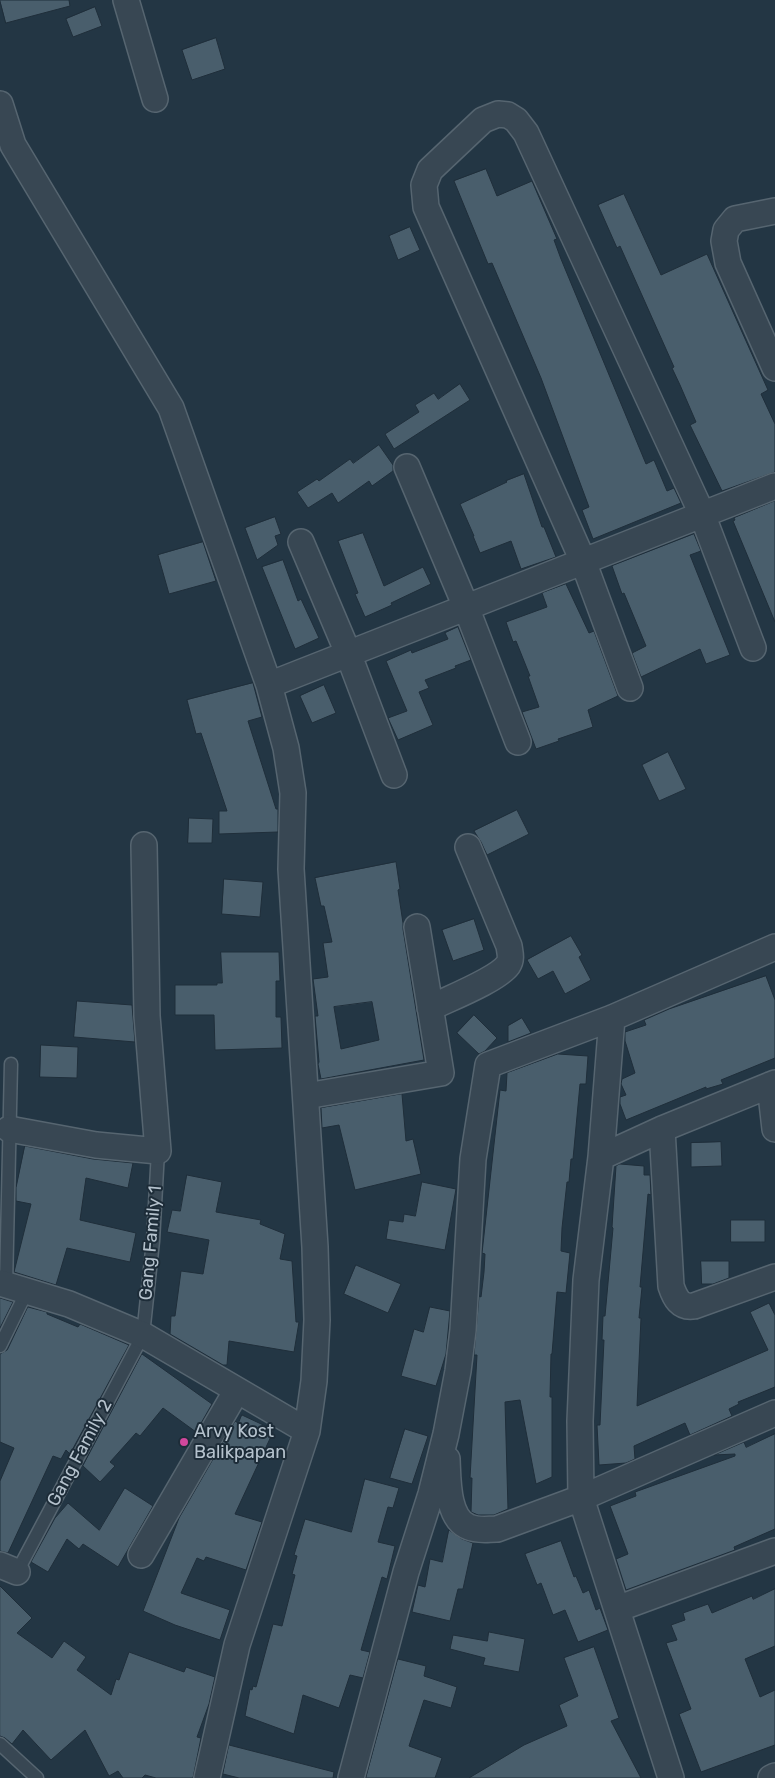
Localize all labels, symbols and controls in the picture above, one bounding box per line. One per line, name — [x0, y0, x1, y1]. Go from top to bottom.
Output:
street label: Gang Family 1 — [135, 1185, 167, 1301]
street label: Gang Family 2 — [43, 1396, 117, 1510]
place label: Arvy Kost Balikpapan — [194, 1421, 286, 1464]
marker: Arvy Kost Balikpapan — [178, 1436, 190, 1448]

